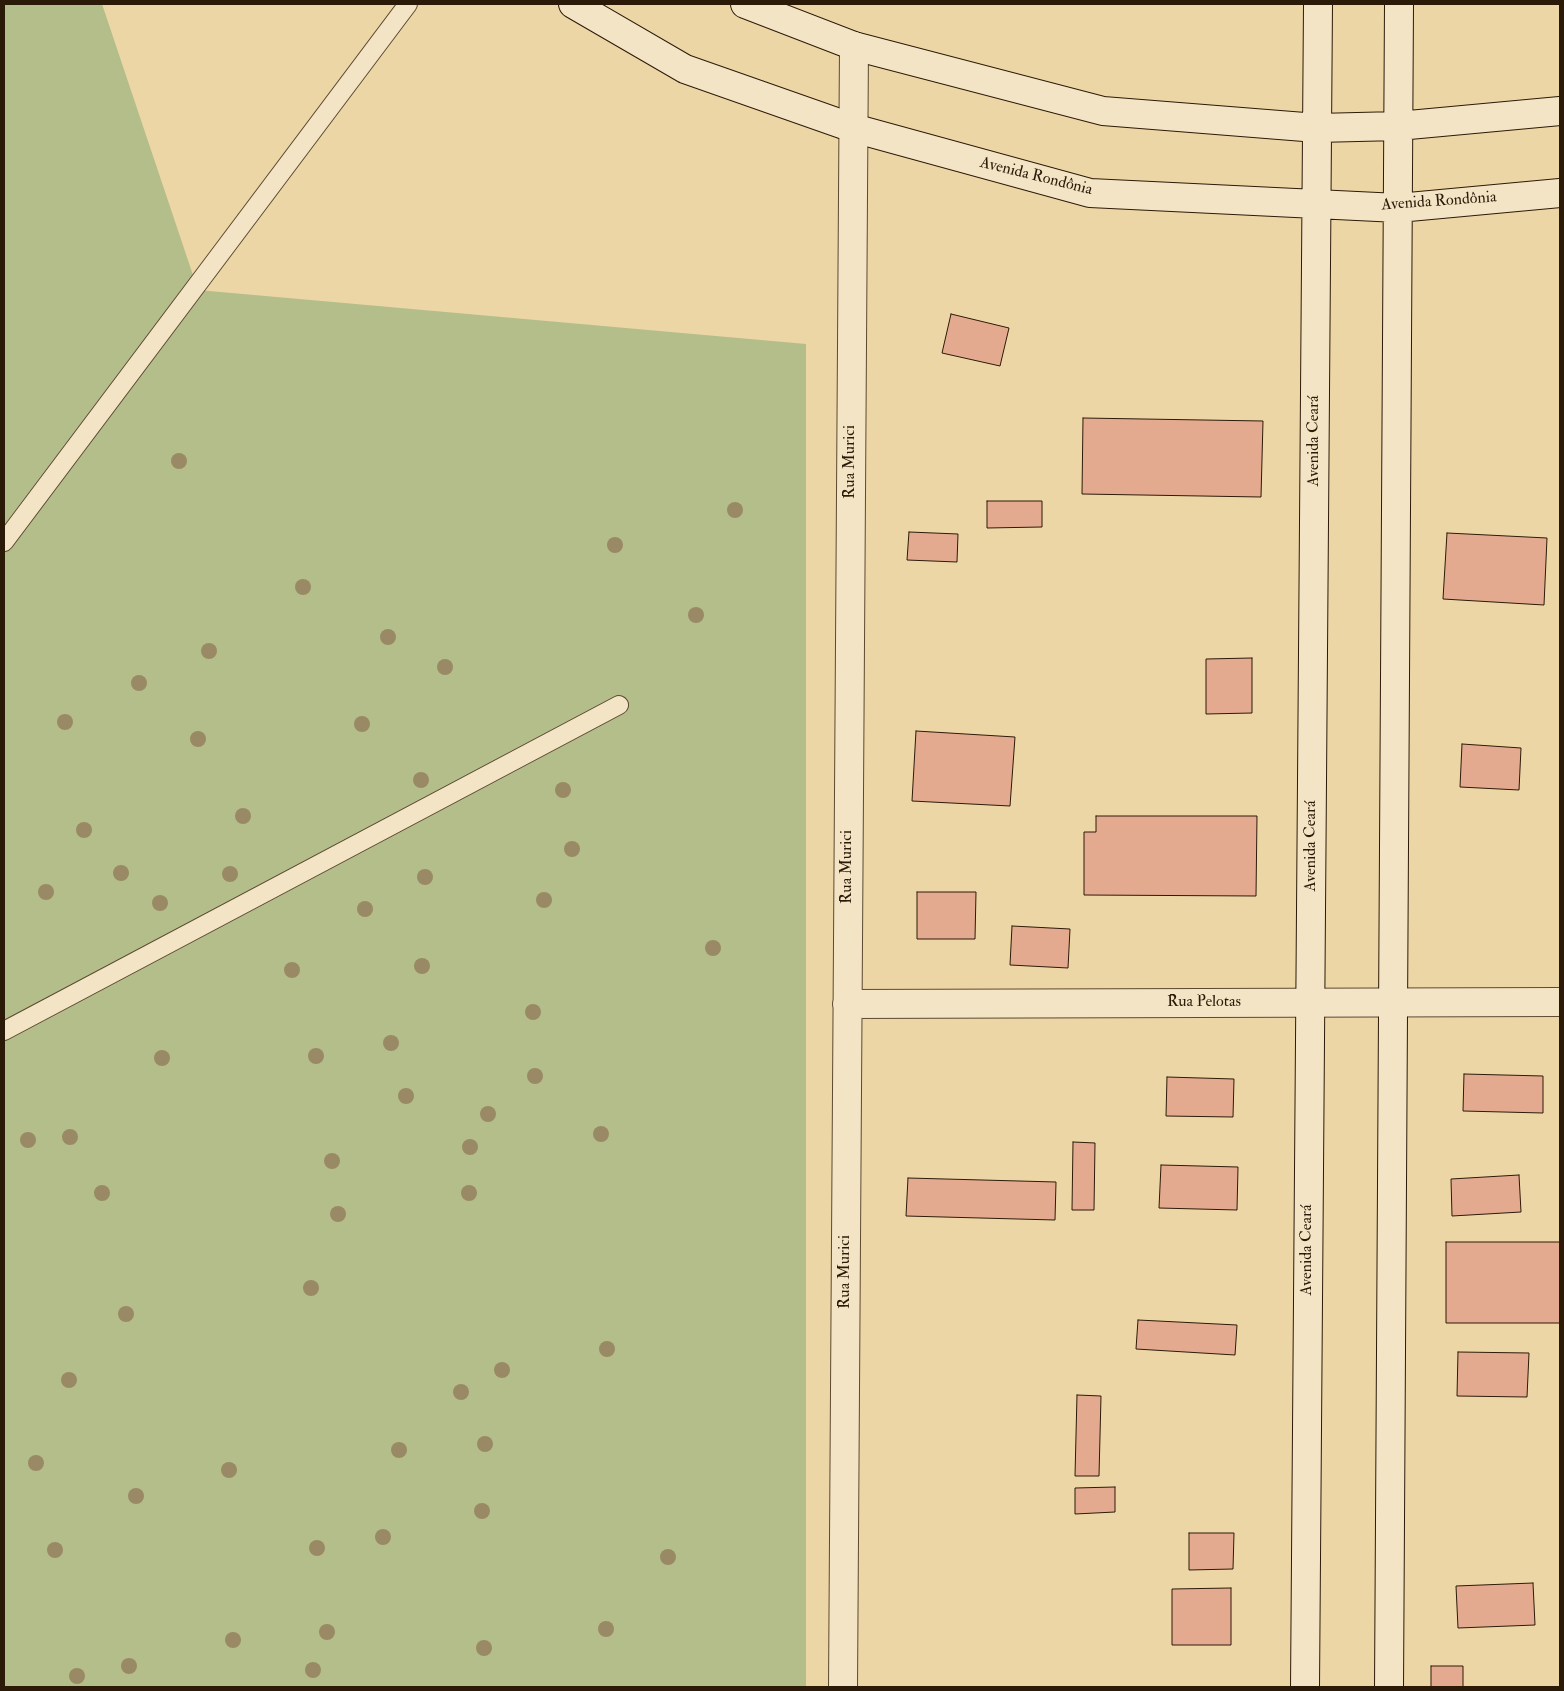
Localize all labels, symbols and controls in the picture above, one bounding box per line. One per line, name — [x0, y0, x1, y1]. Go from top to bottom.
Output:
street label: Avenida Rondônia — [978, 154, 1094, 200]
street label: Avenida Rondônia — [1381, 188, 1497, 216]
street label: Avenida Ceará — [1305, 396, 1325, 486]
street label: Rua Murici — [841, 425, 861, 499]
street label: Avenida Ceará — [1302, 801, 1322, 891]
street label: Rua Murici — [838, 830, 858, 904]
street label: Rua Pelotas — [1167, 993, 1241, 1013]
street label: Avenida Ceará — [1298, 1205, 1318, 1295]
street label: Rua Murici — [836, 1235, 856, 1309]

